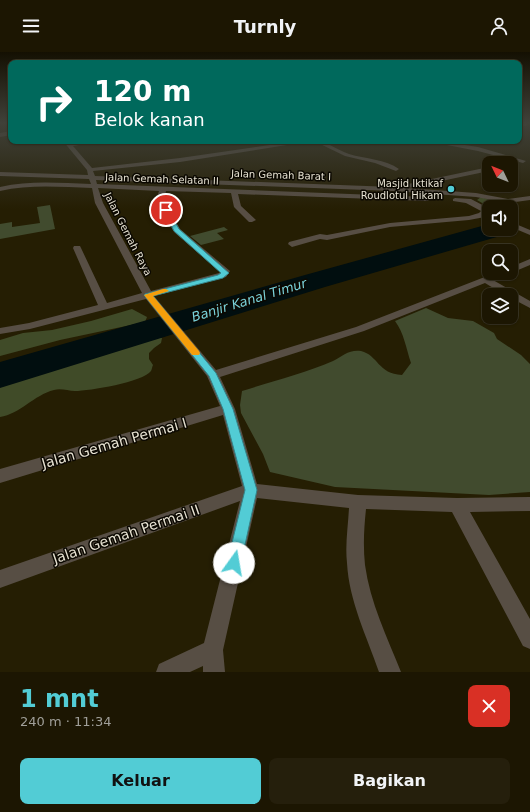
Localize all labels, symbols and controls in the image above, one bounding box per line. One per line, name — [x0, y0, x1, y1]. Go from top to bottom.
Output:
icon: menu — [20, 15, 42, 37]
icon: person — [488, 15, 510, 37]
text: Turnly — [234, 16, 296, 37]
text: 120 m — [94, 75, 191, 108]
icon: right — [28, 76, 80, 128]
text: Belok kanan — [94, 109, 205, 130]
north arrow — [482, 156, 518, 192]
map controls — [482, 156, 518, 324]
street label: Jalan Gemah Barat I — [230, 168, 331, 182]
street label: Jalan Gemah Selatan II — [104, 171, 219, 186]
place label: Masjid Iktikaf Roudlotul Hikam — [361, 178, 443, 201]
marker: Masjid Iktikaf Roudlotul Hikam — [446, 184, 456, 194]
street label: Jalan Gemah Raya — [102, 190, 154, 277]
pin — [149, 193, 183, 227]
icon: arrive — [155, 199, 177, 221]
button: sound — [482, 200, 518, 236]
button: search — [482, 244, 518, 280]
water label: Banjir Kanal Timur — [190, 275, 310, 325]
button: layers — [482, 288, 518, 324]
street label: Jalan Gemah Permai I — [39, 415, 188, 472]
street label: Jalan Gemah Permai II — [49, 501, 202, 567]
position arrow — [213, 542, 255, 584]
text: 1 mnt — [20, 685, 99, 713]
button: close — [468, 685, 510, 727]
text: 240 m · 11:34 — [20, 714, 111, 729]
button: Keluar — [20, 758, 261, 804]
button: Bagikan — [269, 758, 510, 804]

